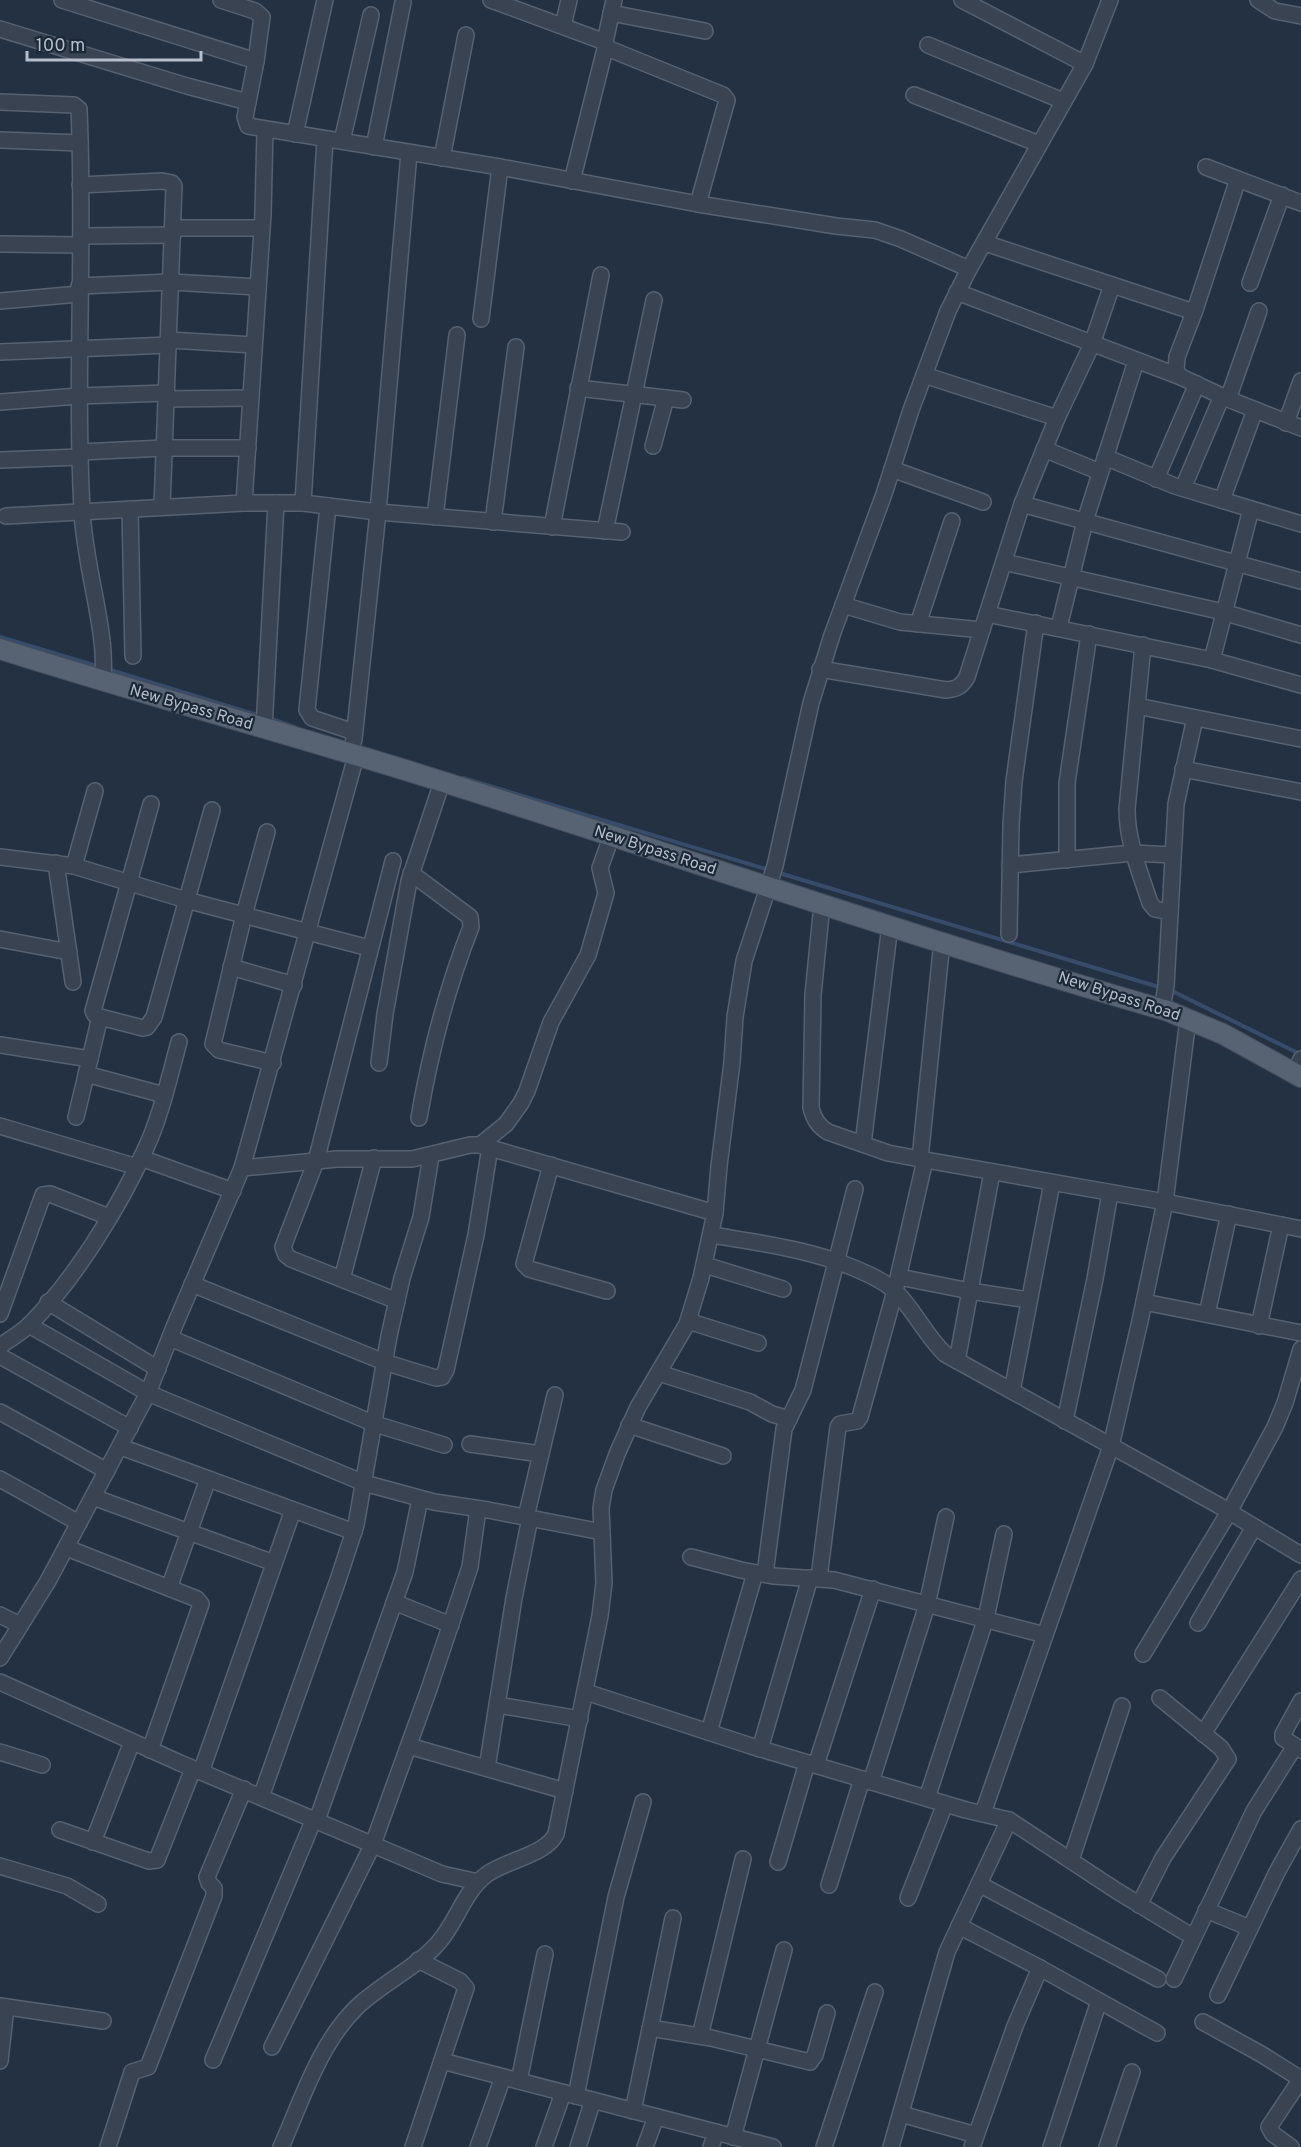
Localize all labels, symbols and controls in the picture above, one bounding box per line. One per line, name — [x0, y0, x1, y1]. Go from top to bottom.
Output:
scale bar — [27, 24, 201, 62]
text: 100 m — [36, 35, 85, 58]
street label: New Bypass Road — [127, 681, 255, 735]
street label: New Bypass Road — [591, 822, 719, 880]
street label: New Bypass Road — [1055, 968, 1183, 1026]

